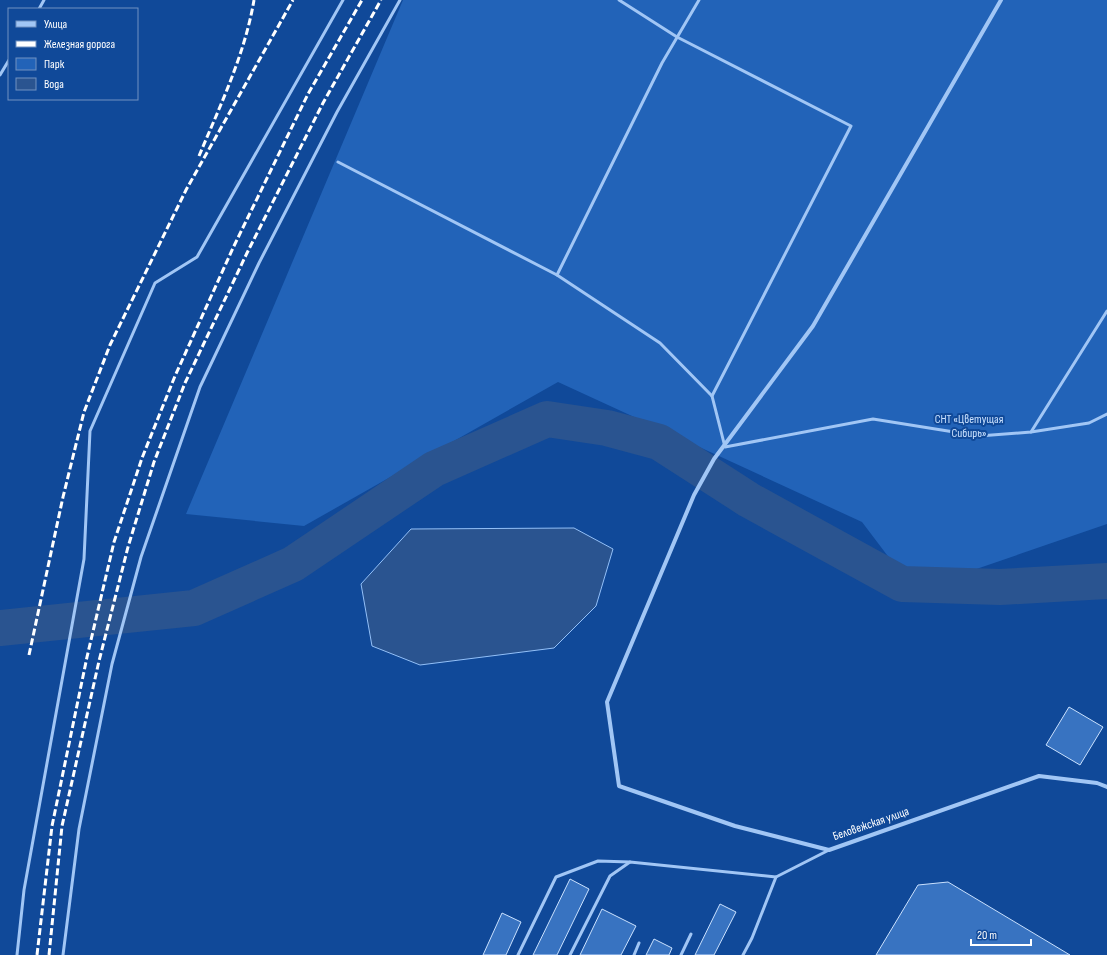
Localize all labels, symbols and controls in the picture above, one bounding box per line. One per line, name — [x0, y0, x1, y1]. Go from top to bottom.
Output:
legend — [8, 8, 138, 100]
text: Улица — [44, 17, 68, 32]
text: Железная дорога — [44, 37, 116, 52]
text: Парк — [44, 57, 65, 72]
text: Вода — [44, 77, 64, 92]
park label: СНТ «Цветущая Сибирь» — [935, 412, 1004, 441]
street label: Беловежская улица — [831, 804, 911, 844]
scale bar — [971, 921, 1031, 947]
text: 20 m — [977, 928, 997, 943]

